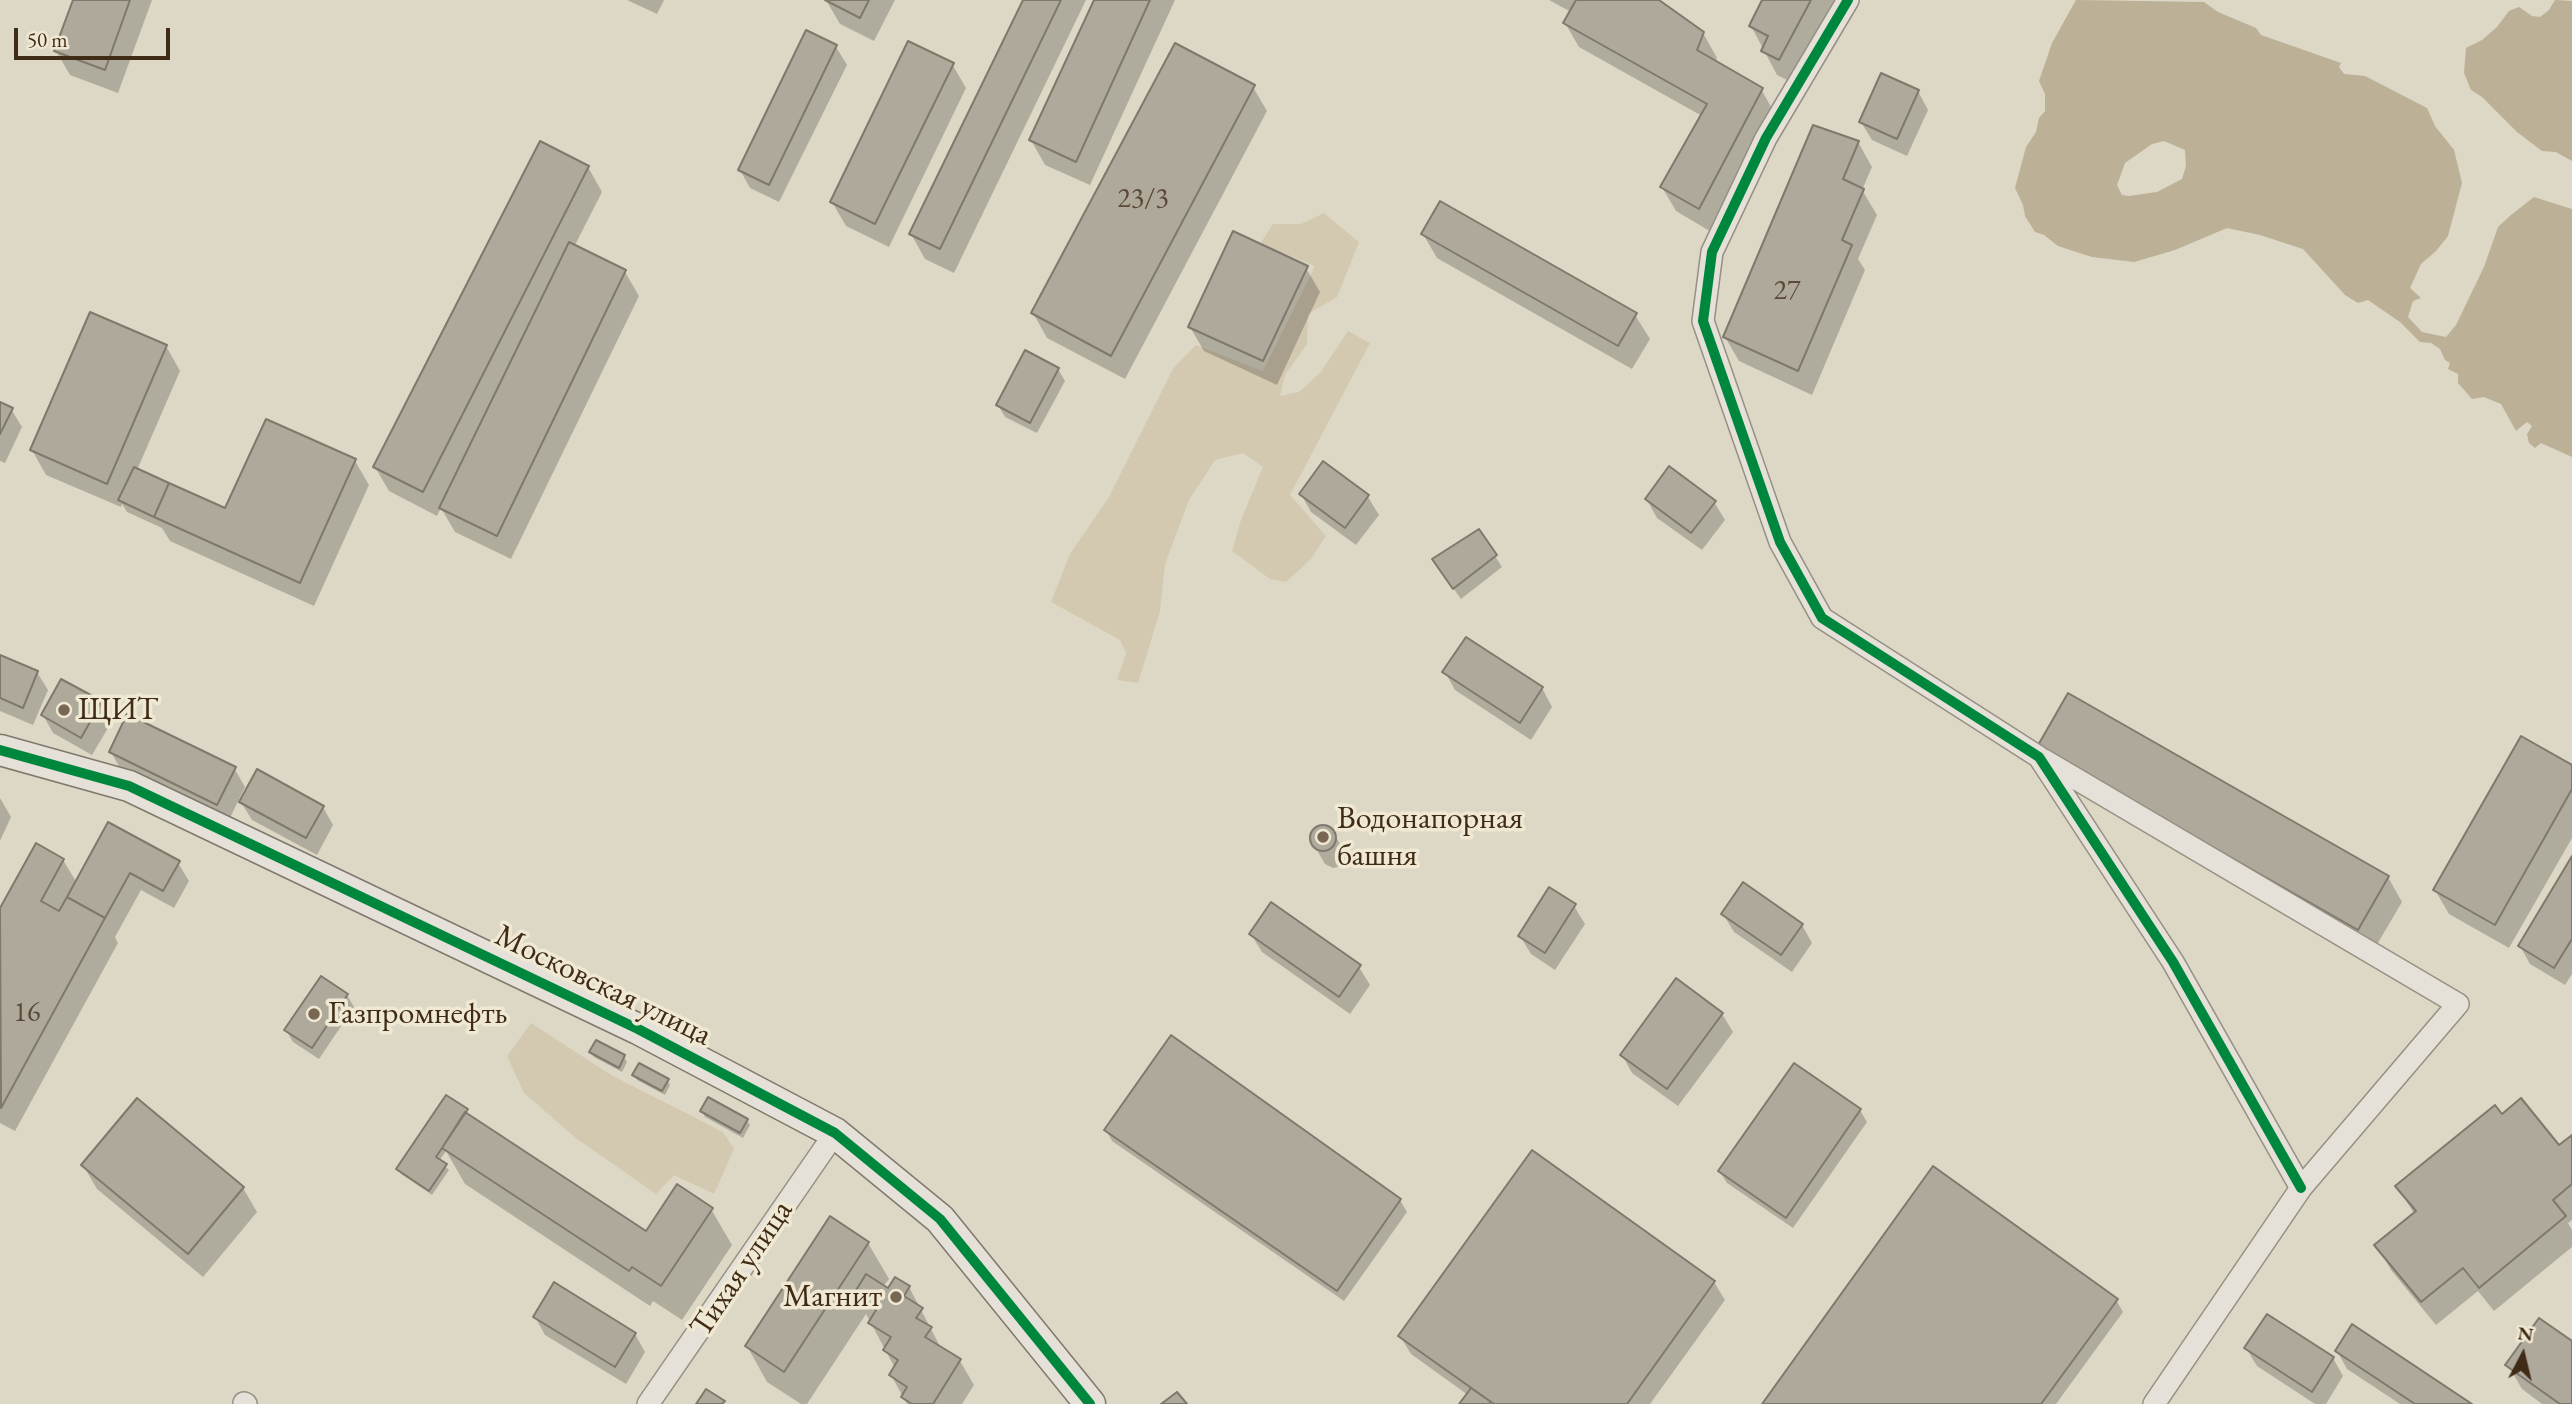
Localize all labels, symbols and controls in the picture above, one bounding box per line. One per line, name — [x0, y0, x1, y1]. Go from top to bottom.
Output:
scale bar — [18, 14, 173, 58]
text: 50 m — [27, 26, 68, 53]
house number: 23/3 — [1117, 182, 1169, 216]
house number: 27 — [1774, 274, 1800, 308]
place label: ЩИТ — [78, 691, 158, 729]
marker: ЩИТ — [56, 702, 72, 718]
place label: Водонапорная башня — [1337, 800, 1523, 875]
marker: Водонапорная башня — [1315, 829, 1331, 845]
street label: Московская улица — [488, 917, 718, 1055]
place label: Газпромнефть — [328, 995, 508, 1033]
house number: 16 — [14, 996, 40, 1030]
marker: Газпромнефть — [306, 1006, 322, 1022]
street label: Тихая улица — [682, 1193, 802, 1345]
place label: Магнит — [783, 1278, 882, 1316]
marker: Магнит — [888, 1289, 904, 1305]
north arrow — [2488, 1320, 2558, 1390]
text: N — [2516, 1320, 2535, 1347]

